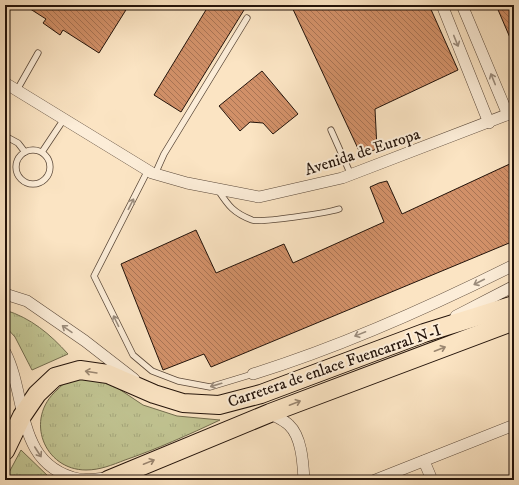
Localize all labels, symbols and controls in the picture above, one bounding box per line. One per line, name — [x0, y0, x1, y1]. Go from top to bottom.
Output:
one-way arrow — [453, 35, 461, 47]
one-way arrow — [488, 73, 496, 85]
street label: Avenida de Europa — [302, 124, 423, 180]
one-way arrow — [128, 199, 135, 211]
one-way arrow — [473, 279, 485, 287]
one-way arrow — [112, 315, 119, 327]
street label: Carretera de enlace Fuencarral N-I — [225, 320, 444, 412]
one-way arrow — [61, 325, 72, 333]
one-way arrow — [354, 331, 366, 338]
one-way arrow — [433, 344, 445, 352]
one-way arrow — [85, 368, 98, 376]
one-way arrow — [210, 382, 223, 390]
one-way arrow — [289, 399, 301, 407]
one-way arrow — [34, 446, 42, 457]
one-way arrow — [142, 458, 154, 465]

